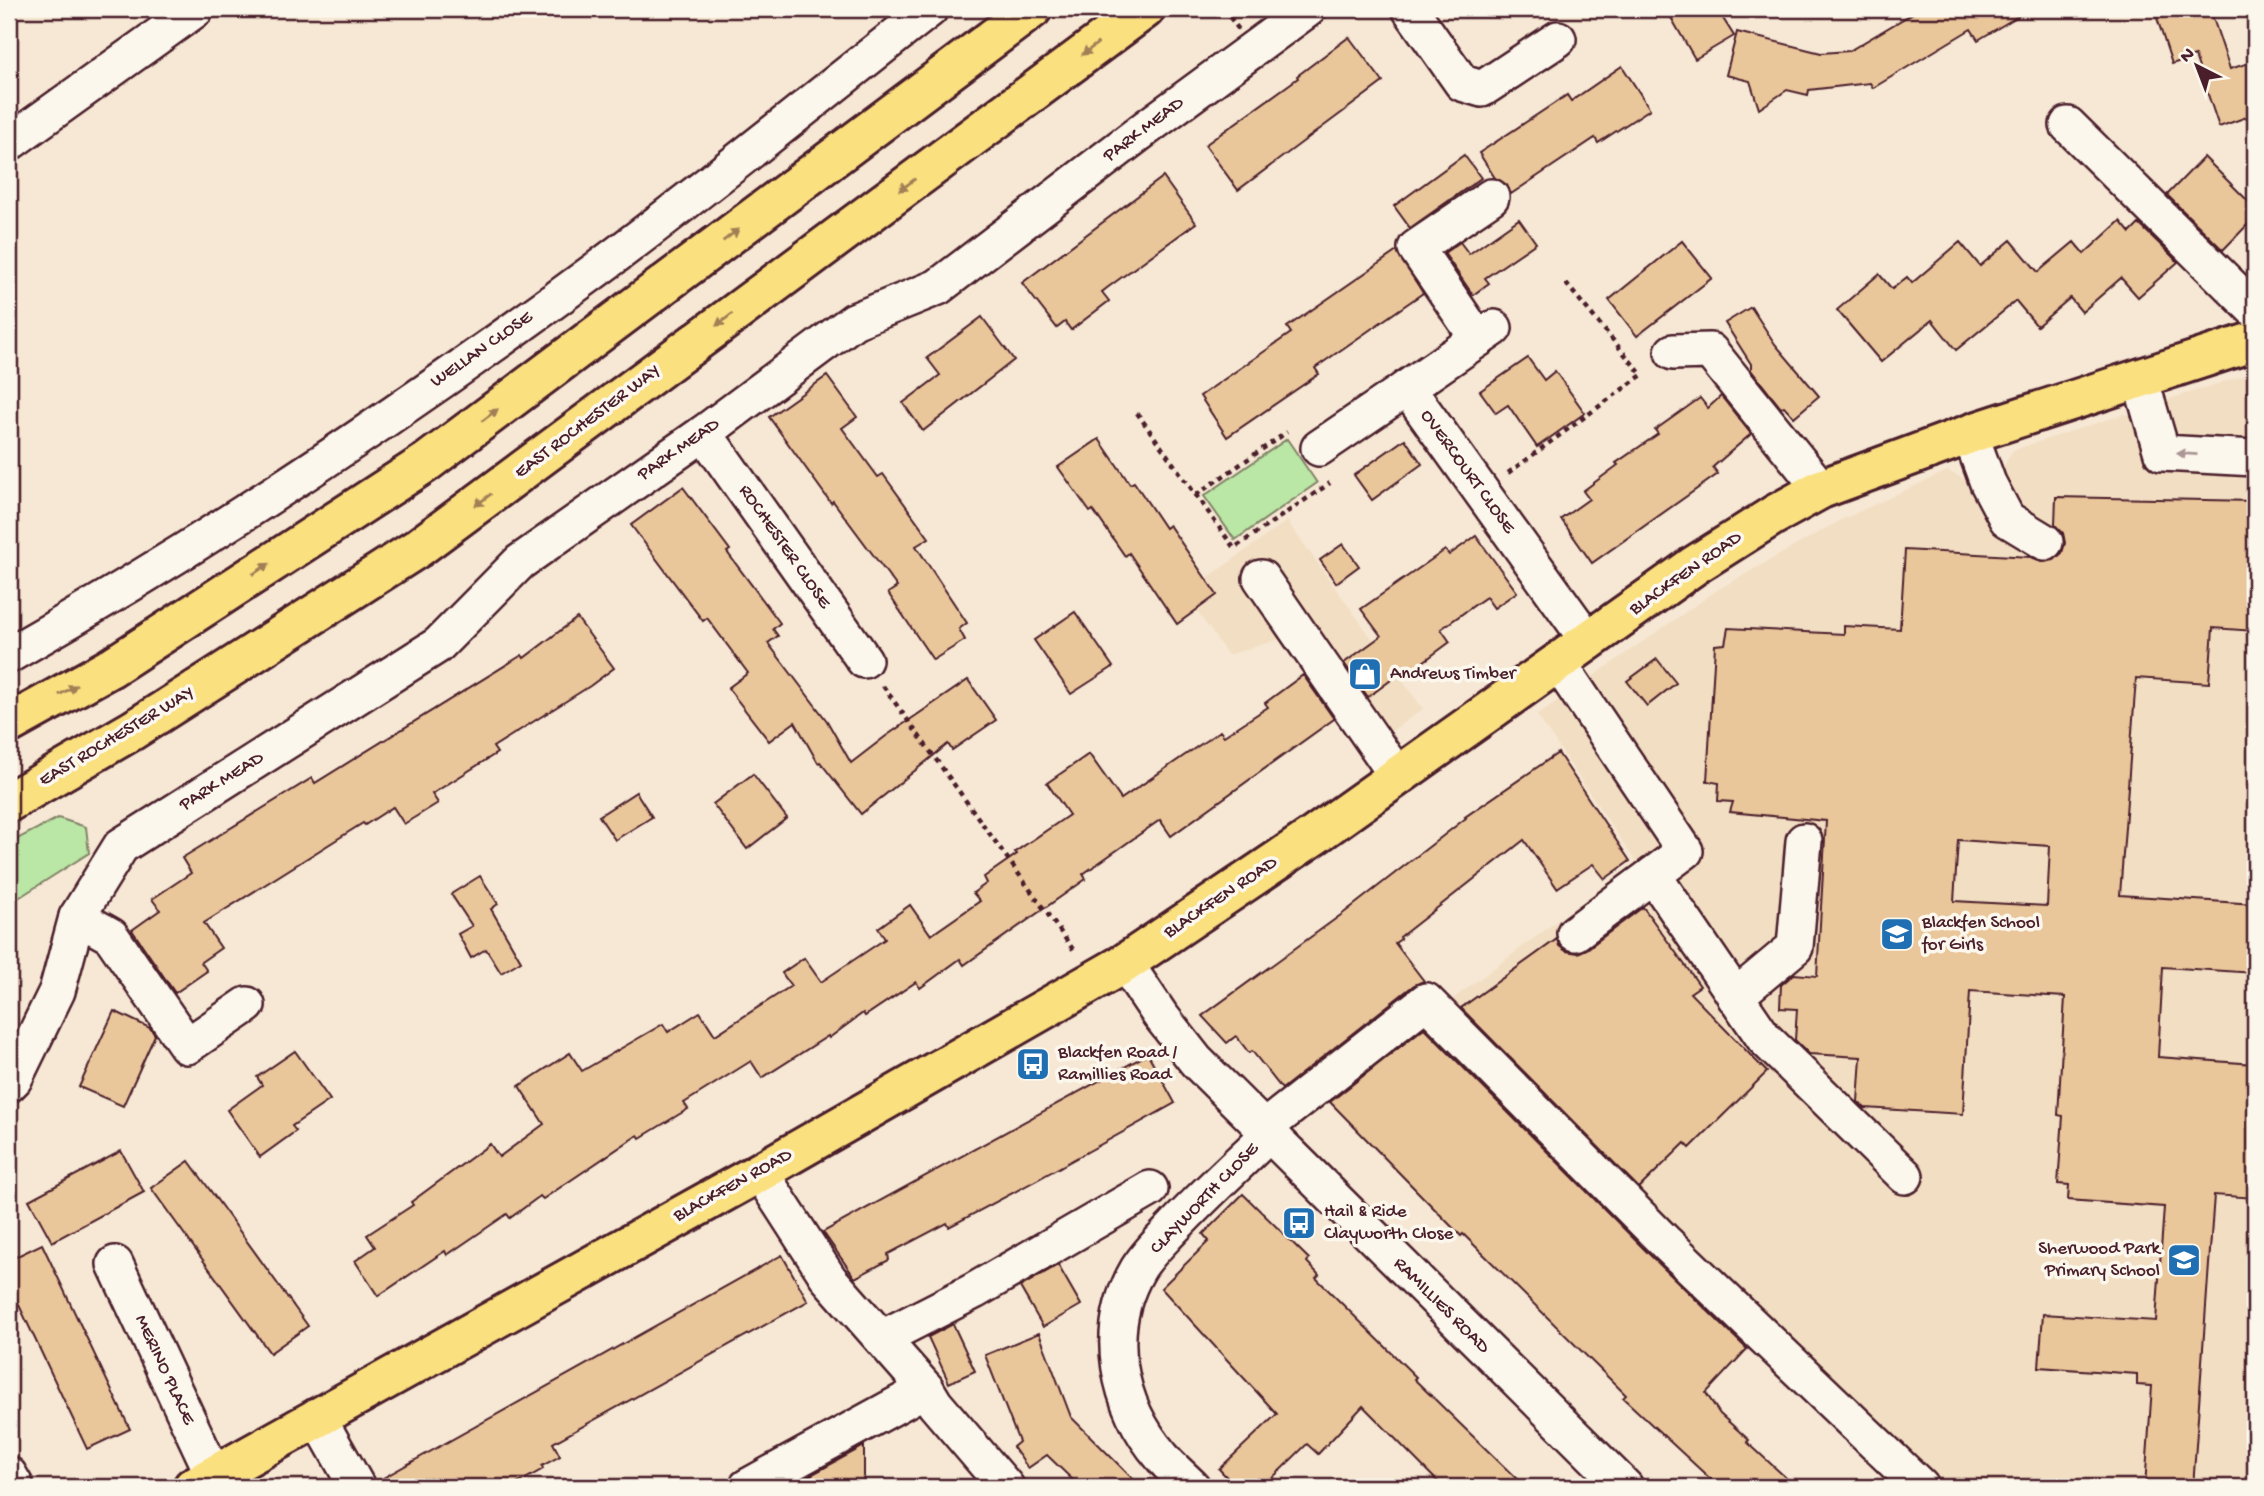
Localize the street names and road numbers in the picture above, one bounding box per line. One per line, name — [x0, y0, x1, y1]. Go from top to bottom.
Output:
street label: PARK MEAD — [1098, 92, 1189, 168]
street label: WELLAN CLOSE — [427, 306, 538, 394]
street label: EAST ROCHESTER WAY — [511, 360, 666, 484]
street label: OVERCOURT CLOSE — [1414, 406, 1520, 539]
street label: PARK MEAD — [633, 413, 725, 487]
street label: ROCHESTER CLOSE — [733, 481, 836, 614]
street label: BLACKFEN ROAD — [1624, 526, 1747, 622]
street label: EAST ROCHESTER WAY — [35, 682, 199, 792]
street label: PARK MEAD — [175, 747, 269, 818]
street label: BLACKFEN ROAD — [1159, 851, 1283, 945]
street label: CLAYWORTH CLOSE — [1146, 1137, 1265, 1260]
street label: BLACKFEN ROAD — [669, 1144, 797, 1229]
street label: RAMILLIES ROAD — [1388, 1253, 1495, 1360]
street label: MERINO PLACE — [129, 1311, 200, 1430]

